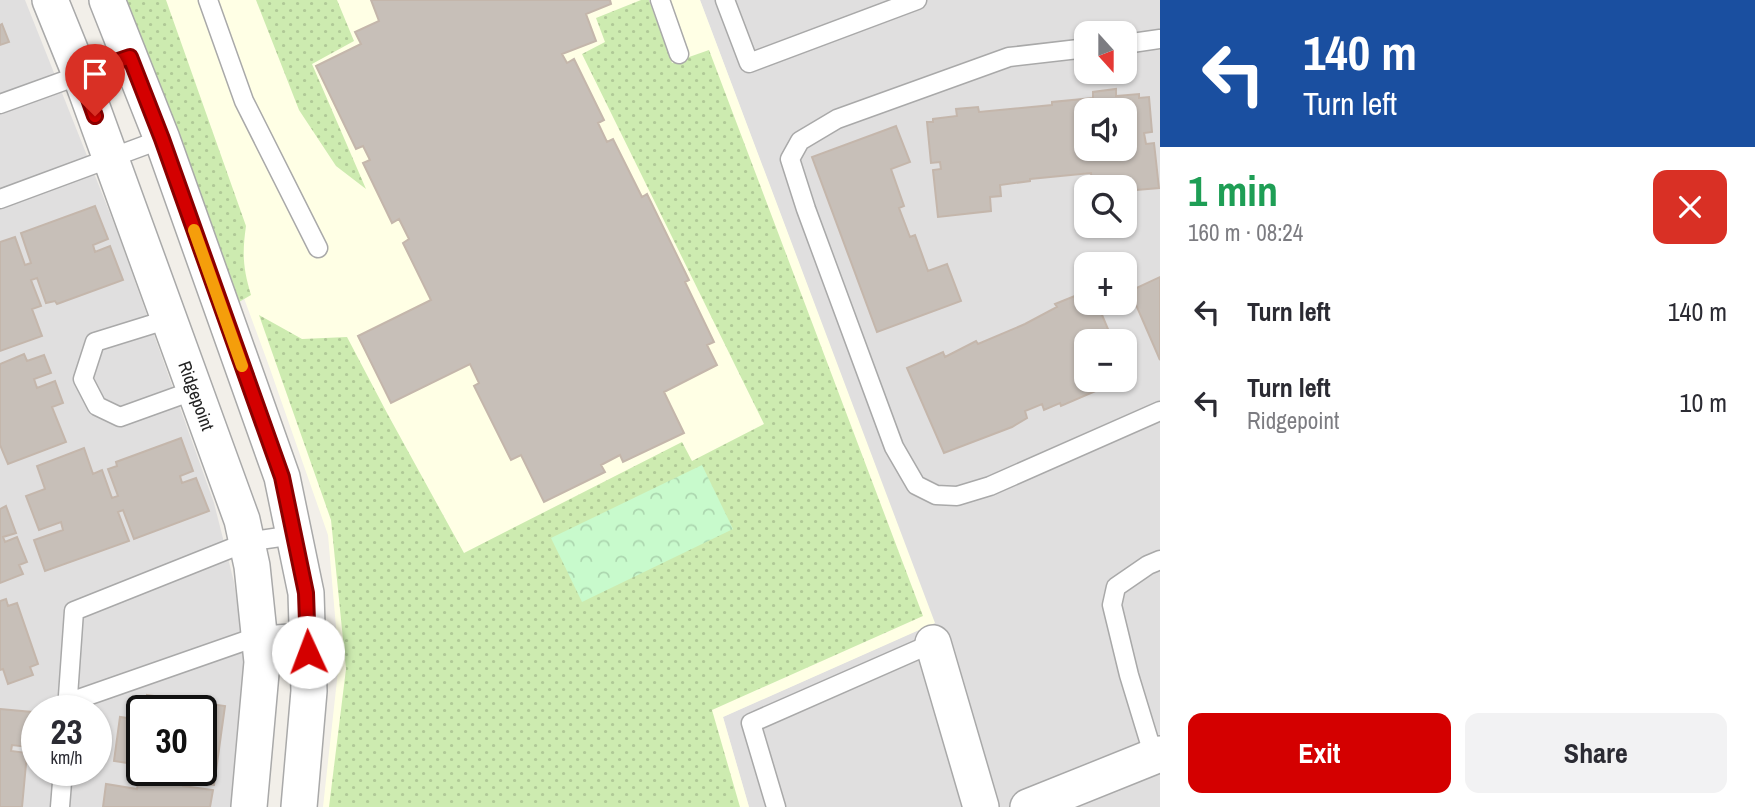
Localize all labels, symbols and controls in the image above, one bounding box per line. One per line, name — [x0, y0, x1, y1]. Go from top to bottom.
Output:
text: 140 m — [1303, 19, 1417, 85]
north arrow — [1074, 21, 1138, 84]
map controls — [1074, 21, 1137, 392]
icon: left — [1188, 28, 1279, 119]
pin — [65, 44, 125, 116]
icon: arrive — [76, 55, 114, 93]
text: Turn left — [1303, 82, 1397, 125]
button: sound — [1074, 98, 1137, 161]
text: 1 min — [1188, 163, 1278, 219]
button: close — [1653, 170, 1727, 244]
button: search — [1074, 175, 1137, 238]
text: 160 m · 08:24 — [1188, 217, 1303, 248]
button: + — [1074, 252, 1137, 315]
icon: left — [1188, 293, 1226, 331]
text: Turn left — [1247, 294, 1331, 329]
text: 140 m — [1668, 294, 1727, 329]
button: − — [1074, 329, 1137, 392]
street label: Ridgepoint — [173, 357, 221, 434]
text: Turn left — [1247, 370, 1331, 405]
icon: left — [1188, 384, 1226, 422]
text: 10 m — [1680, 385, 1727, 420]
text: Ridgepoint — [1247, 405, 1339, 436]
position arrow — [271, 615, 345, 689]
speed limit sign: 30 — [126, 695, 217, 786]
text: 23 — [51, 708, 82, 755]
button: Exit — [1188, 713, 1451, 793]
button: Share — [1465, 713, 1727, 793]
text: km/h — [51, 745, 83, 770]

